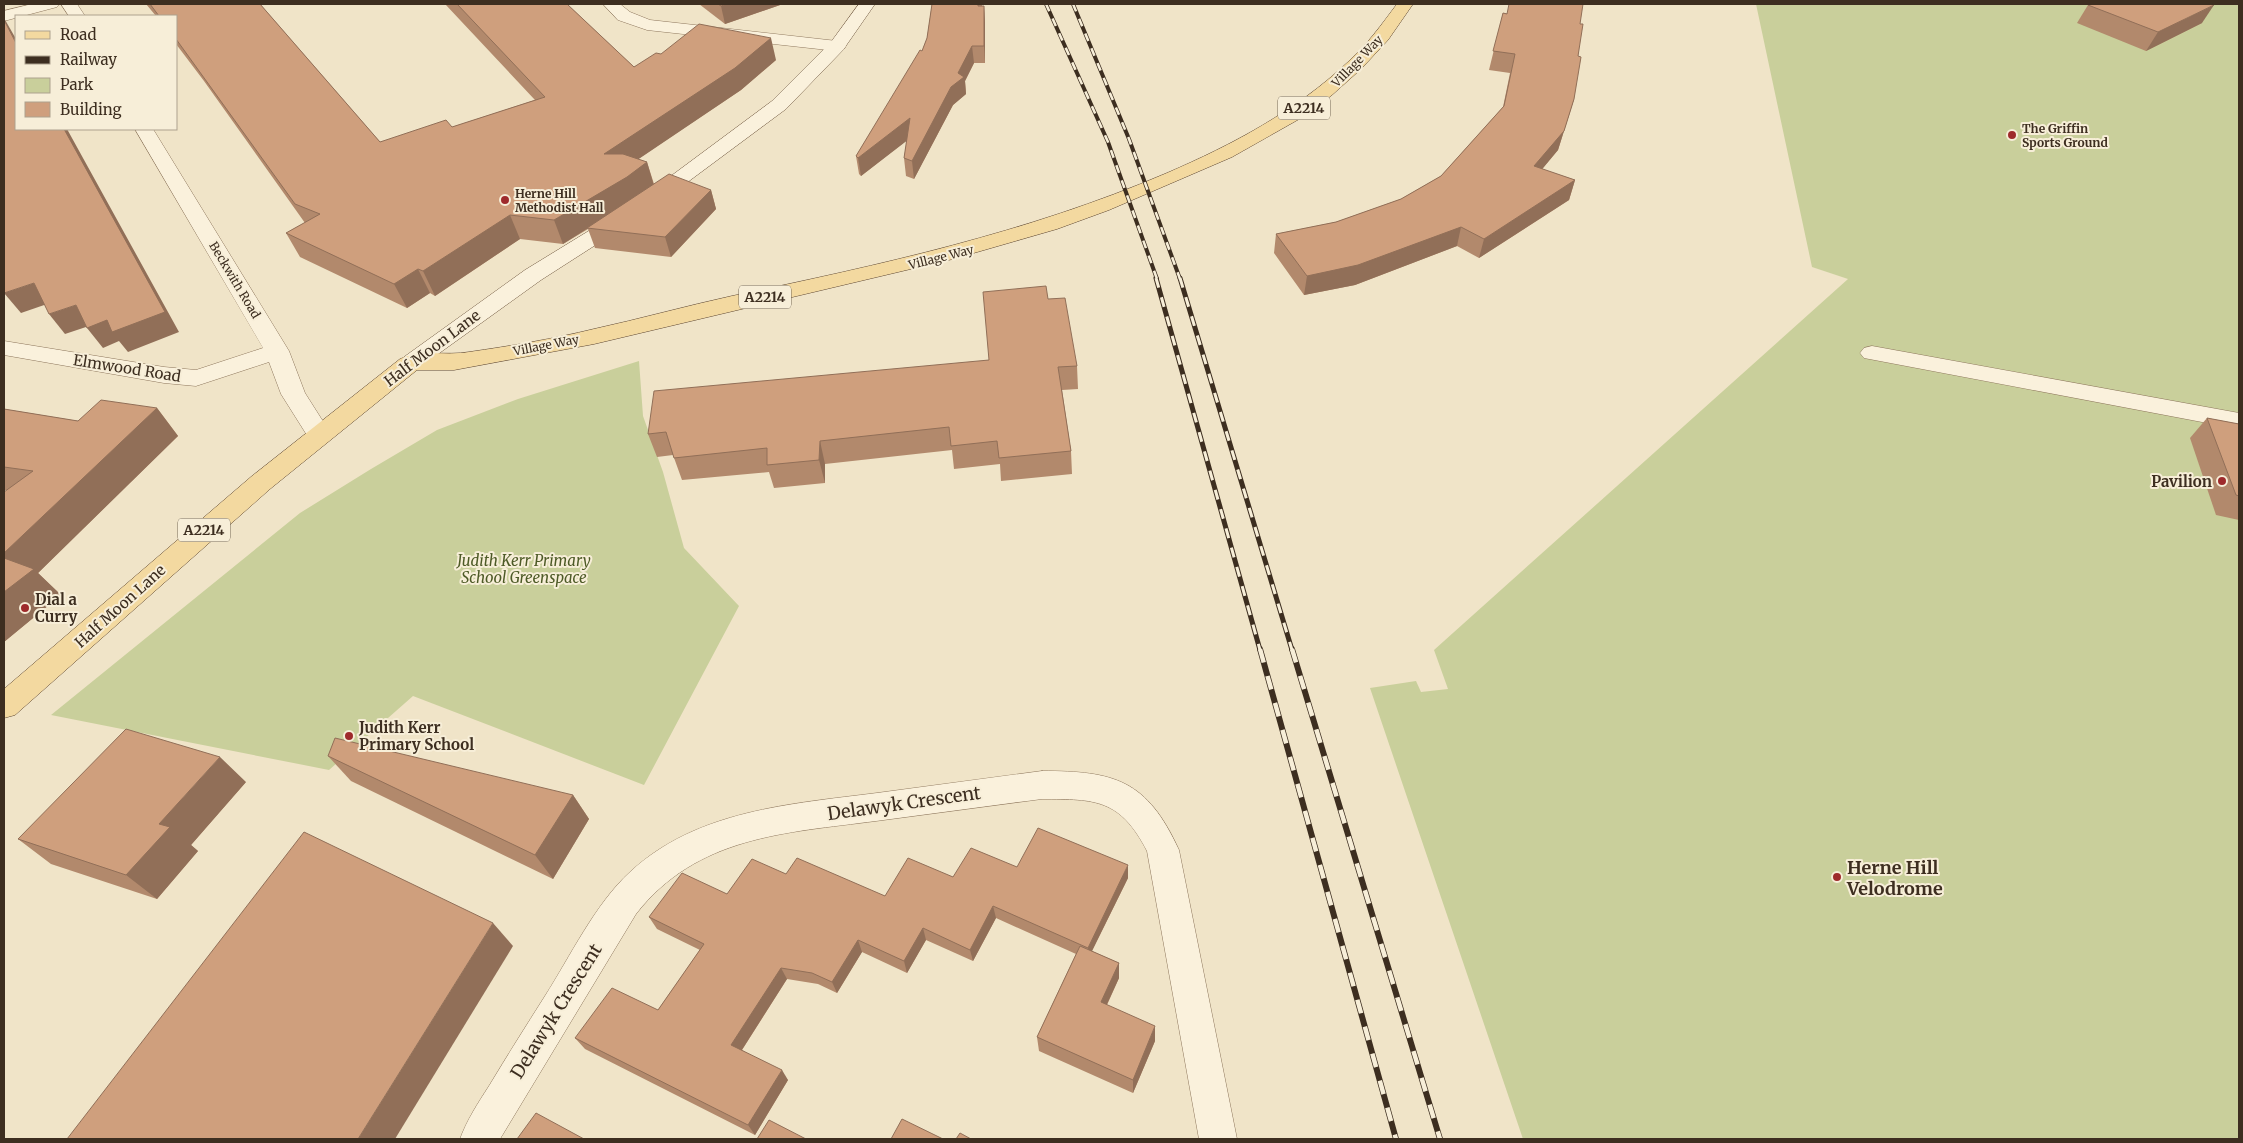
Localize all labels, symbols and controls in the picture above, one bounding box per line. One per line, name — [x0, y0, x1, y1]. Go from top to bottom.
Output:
legend — [15, 15, 178, 130]
text: Road — [60, 25, 96, 44]
street label: Village Way — [1328, 32, 1386, 91]
text: Railway — [60, 50, 117, 69]
text: Park — [60, 75, 94, 94]
road number: A2214 — [1278, 96, 1330, 120]
text: Building — [60, 100, 122, 119]
place label: The Griffin Sports Ground — [2022, 121, 2108, 150]
marker: The Griffin Sports Ground — [2006, 129, 2018, 141]
place label: Herne Hill Methodist Hall — [515, 186, 604, 215]
marker: Herne Hill Methodist Hall — [499, 194, 511, 206]
street label: Beckwith Road — [206, 239, 264, 321]
street label: Village Way — [906, 242, 975, 273]
road number: A2214 — [739, 286, 791, 308]
street label: Half Moon Lane — [380, 306, 484, 390]
street label: Village Way — [511, 331, 580, 359]
street label: Elmwood Road — [72, 350, 182, 386]
place label: Pavilion — [2151, 472, 2212, 491]
marker: Pavilion — [2216, 475, 2228, 487]
road number: A2214 — [178, 518, 230, 542]
park label: Judith Kerr Primary School Greenspace — [455, 551, 591, 587]
street label: Half Moon Lane — [71, 560, 169, 652]
place label: Dial a Curry — [35, 590, 78, 626]
marker: Dial a Curry — [19, 602, 31, 614]
place label: Judith Kerr Primary School — [358, 718, 474, 754]
marker: Judith Kerr Primary School — [343, 730, 355, 742]
street label: Delawyk Crescent — [826, 781, 982, 825]
place label: Herne Hill Velodrome — [1846, 856, 1943, 900]
marker: Herne Hill Velodrome — [1831, 871, 1843, 883]
street label: Delawyk Crescent — [505, 939, 607, 1083]

